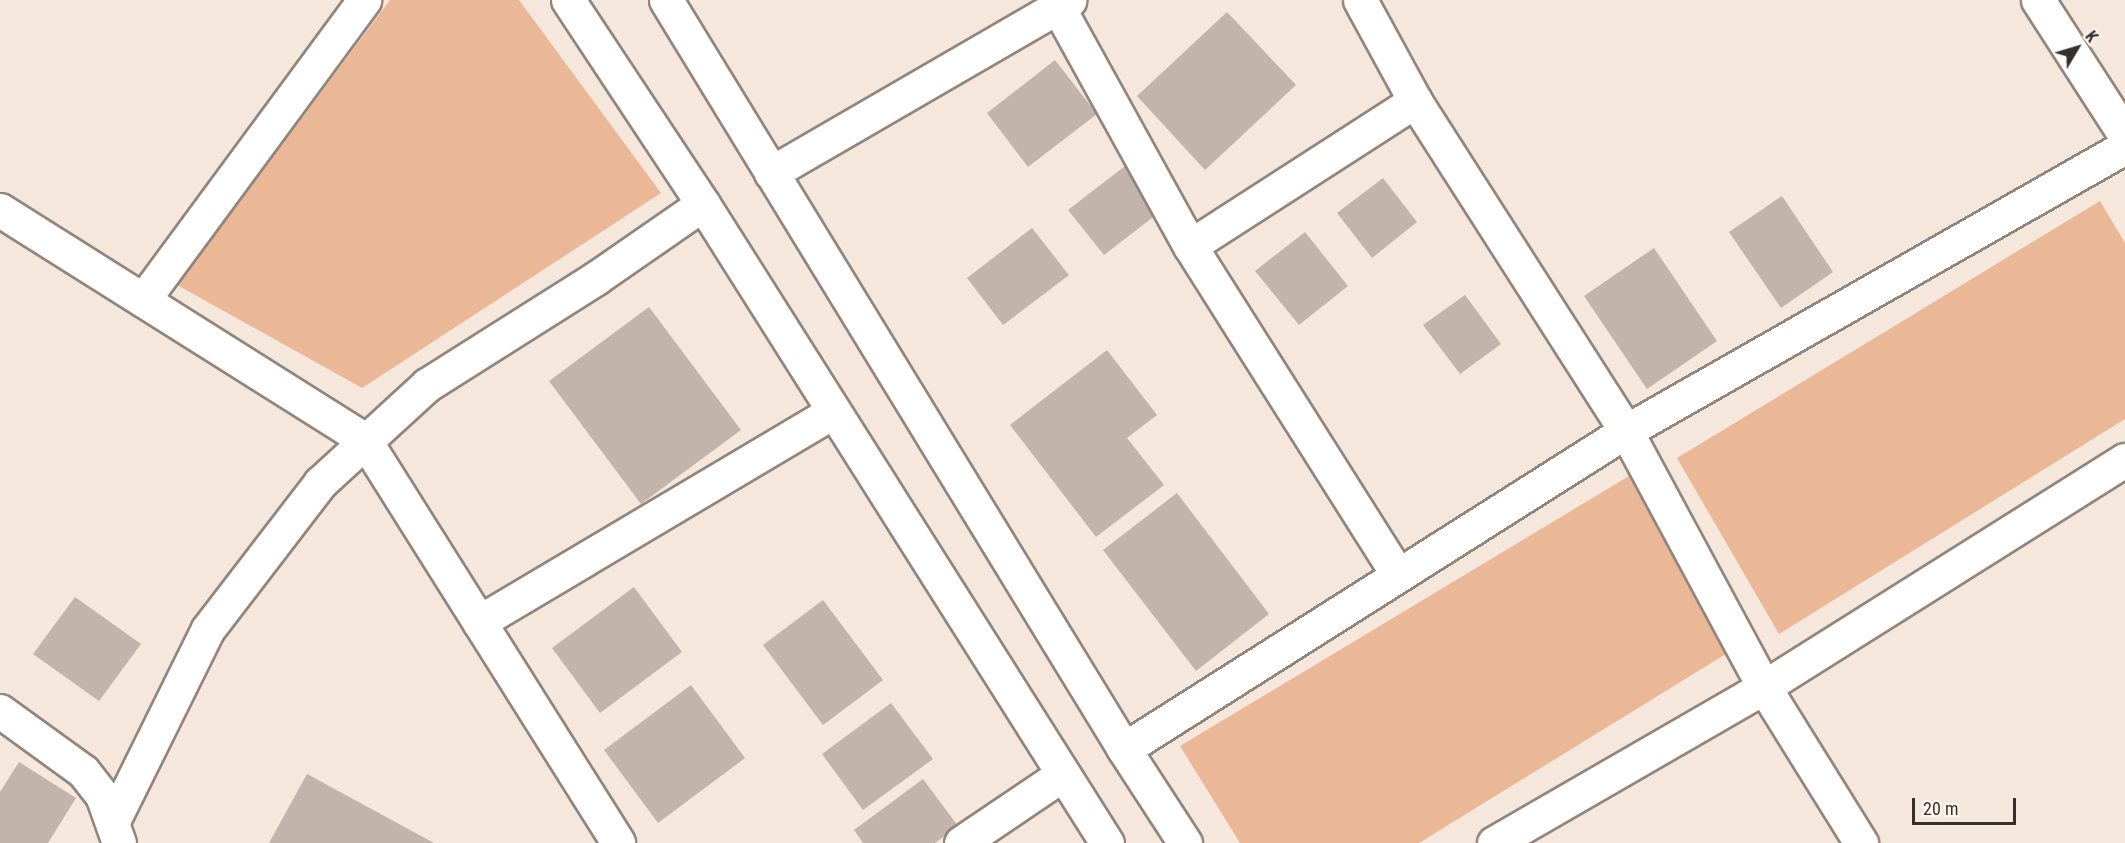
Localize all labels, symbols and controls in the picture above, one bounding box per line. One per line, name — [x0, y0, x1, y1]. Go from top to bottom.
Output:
north arrow — [2047, 18, 2107, 78]
text: K — [2081, 27, 2102, 46]
scale bar — [1915, 786, 2018, 824]
text: 20 m — [1923, 798, 1958, 819]

